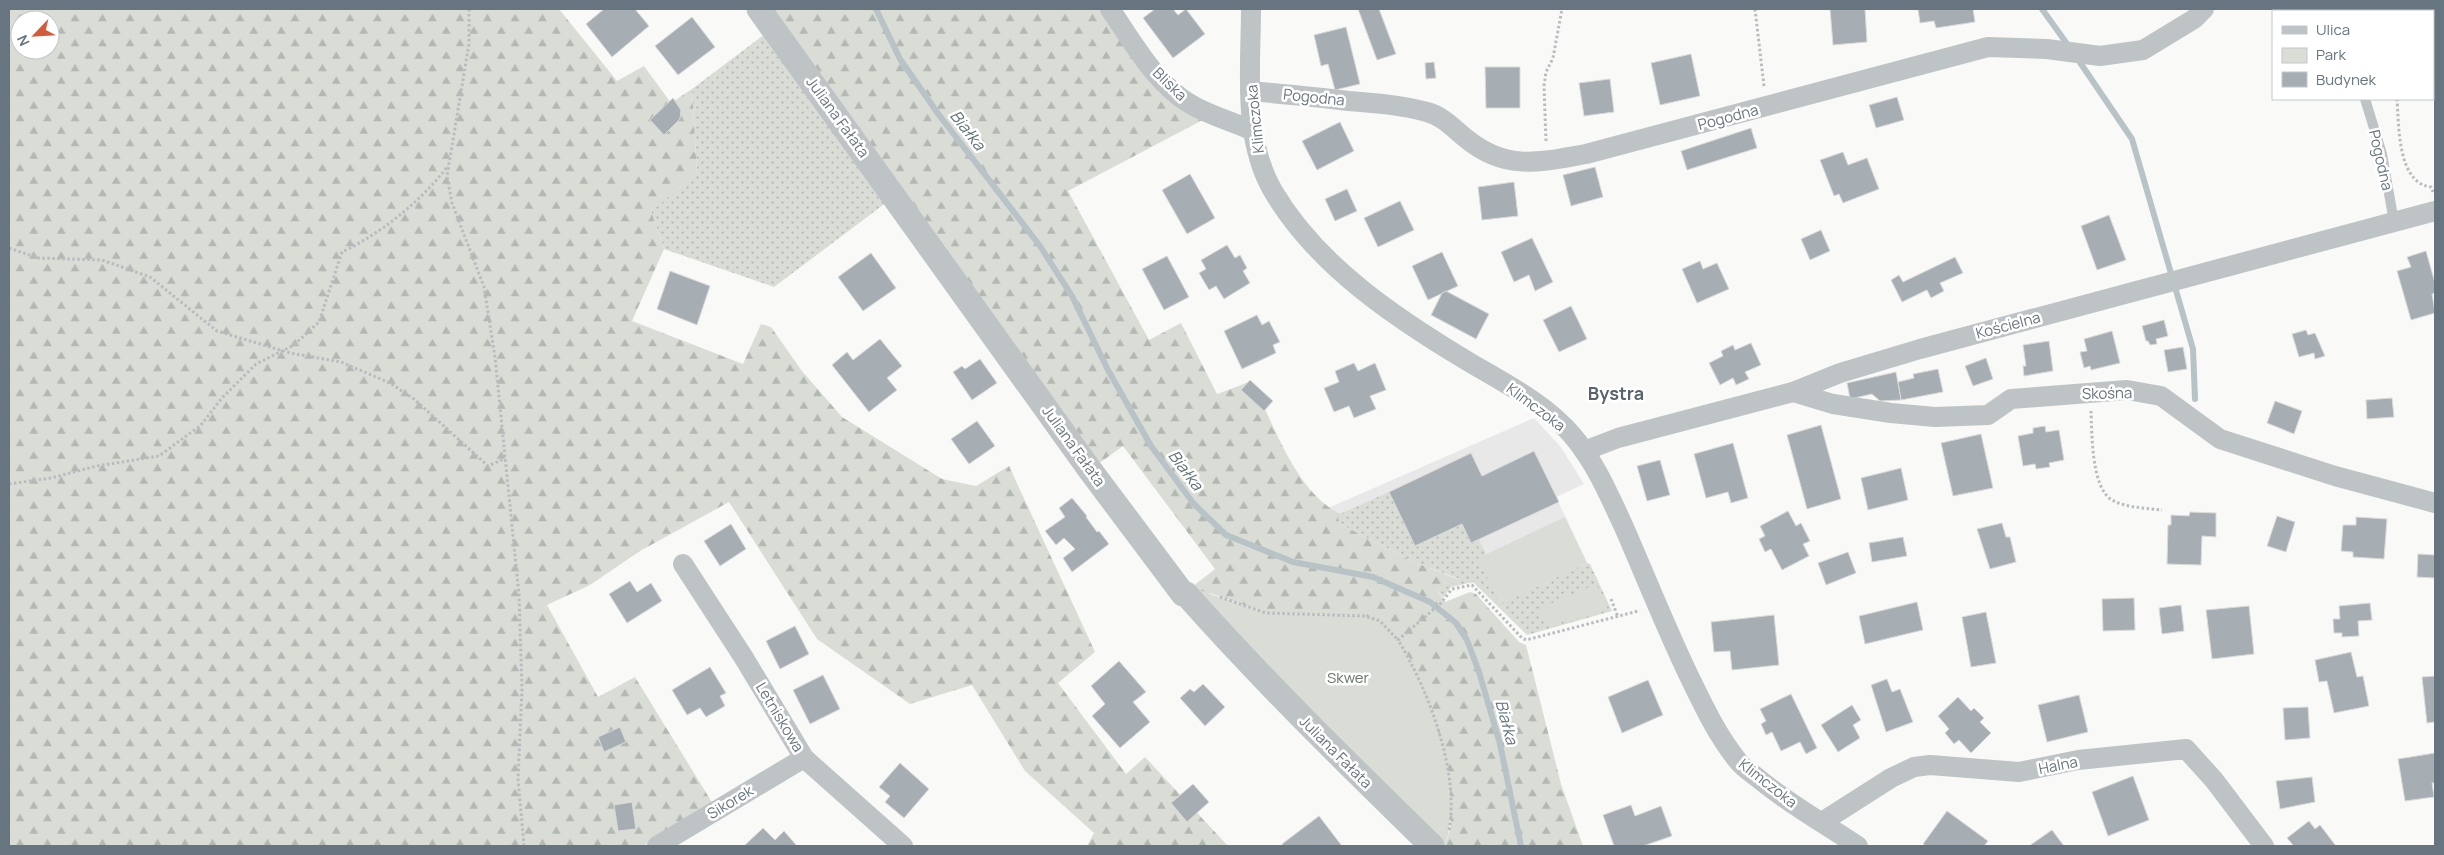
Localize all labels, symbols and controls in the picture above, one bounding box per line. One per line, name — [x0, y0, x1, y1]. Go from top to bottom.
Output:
north arrow — [10, 10, 60, 60]
legend — [2272, 10, 2434, 100]
text: Ulica — [2316, 19, 2350, 40]
text: N — [12, 32, 34, 49]
text: Park — [2316, 44, 2346, 65]
street label: Bliska — [1148, 63, 1192, 105]
text: Budynek — [2316, 69, 2377, 90]
street label: Juliana Fałata — [802, 72, 874, 162]
street label: Pogodna — [1282, 83, 1346, 111]
street label: Klimczoka — [1241, 84, 1269, 154]
street label: Pogodna — [1695, 99, 1761, 135]
water label: Białka — [945, 105, 991, 155]
street label: Pogodna — [2364, 128, 2398, 192]
street label: Kościelna — [1973, 306, 2043, 344]
street label: Klimczoka — [1502, 378, 1570, 436]
district label: Bystra — [1588, 381, 1644, 405]
street label: Skośna — [2082, 382, 2132, 404]
street label: Juliana Fałata — [1038, 401, 1110, 491]
water label: Białka — [1164, 445, 1209, 496]
park label: Skwer — [1327, 667, 1370, 688]
street label: Letniskowa — [751, 678, 809, 756]
water label: Białka — [1491, 697, 1524, 748]
street label: Juliana Fałata — [1295, 711, 1377, 793]
street label: Halna — [2037, 751, 2079, 779]
street label: Klimczoka — [1734, 754, 1802, 812]
street label: Sikorek — [703, 780, 757, 824]

